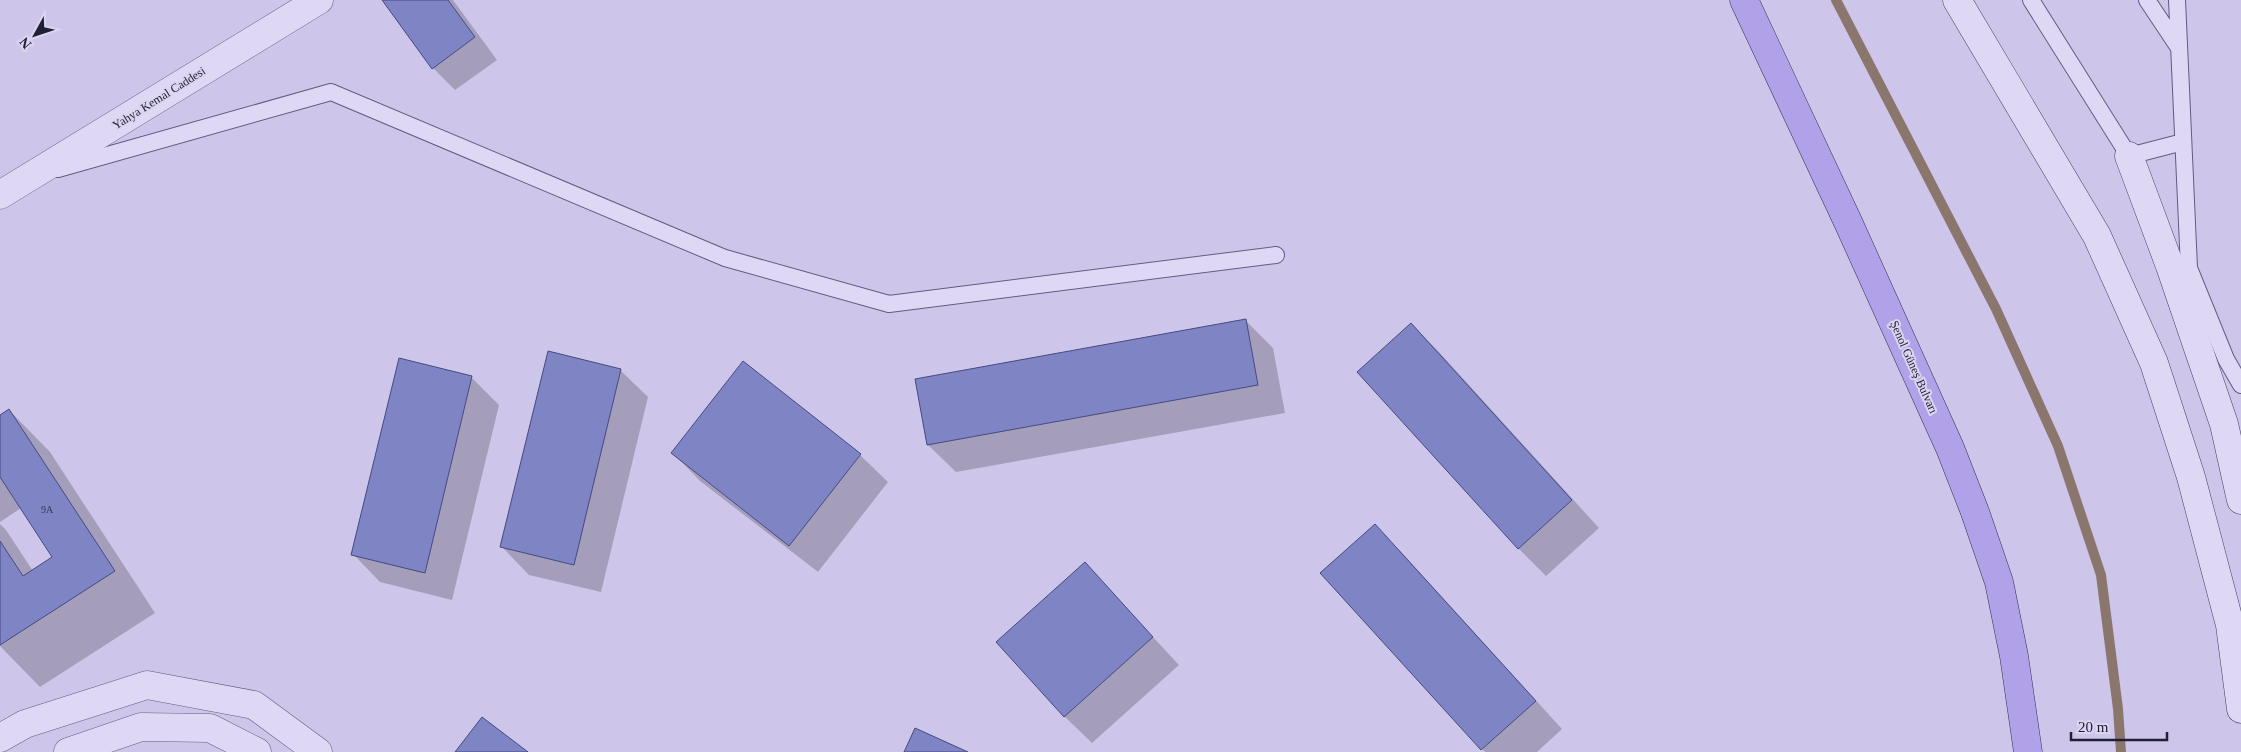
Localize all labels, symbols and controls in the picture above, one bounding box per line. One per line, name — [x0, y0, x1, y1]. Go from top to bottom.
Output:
north arrow — [10, 10, 60, 60]
text: N — [16, 34, 34, 52]
street label: Yahya Kemal Caddesi — [110, 63, 209, 132]
street label: Şenol Güneş Bulvarı — [1887, 318, 1941, 416]
house number: 9A — [41, 504, 54, 515]
scale bar — [2071, 710, 2167, 742]
text: 20 m — [2078, 719, 2109, 735]

